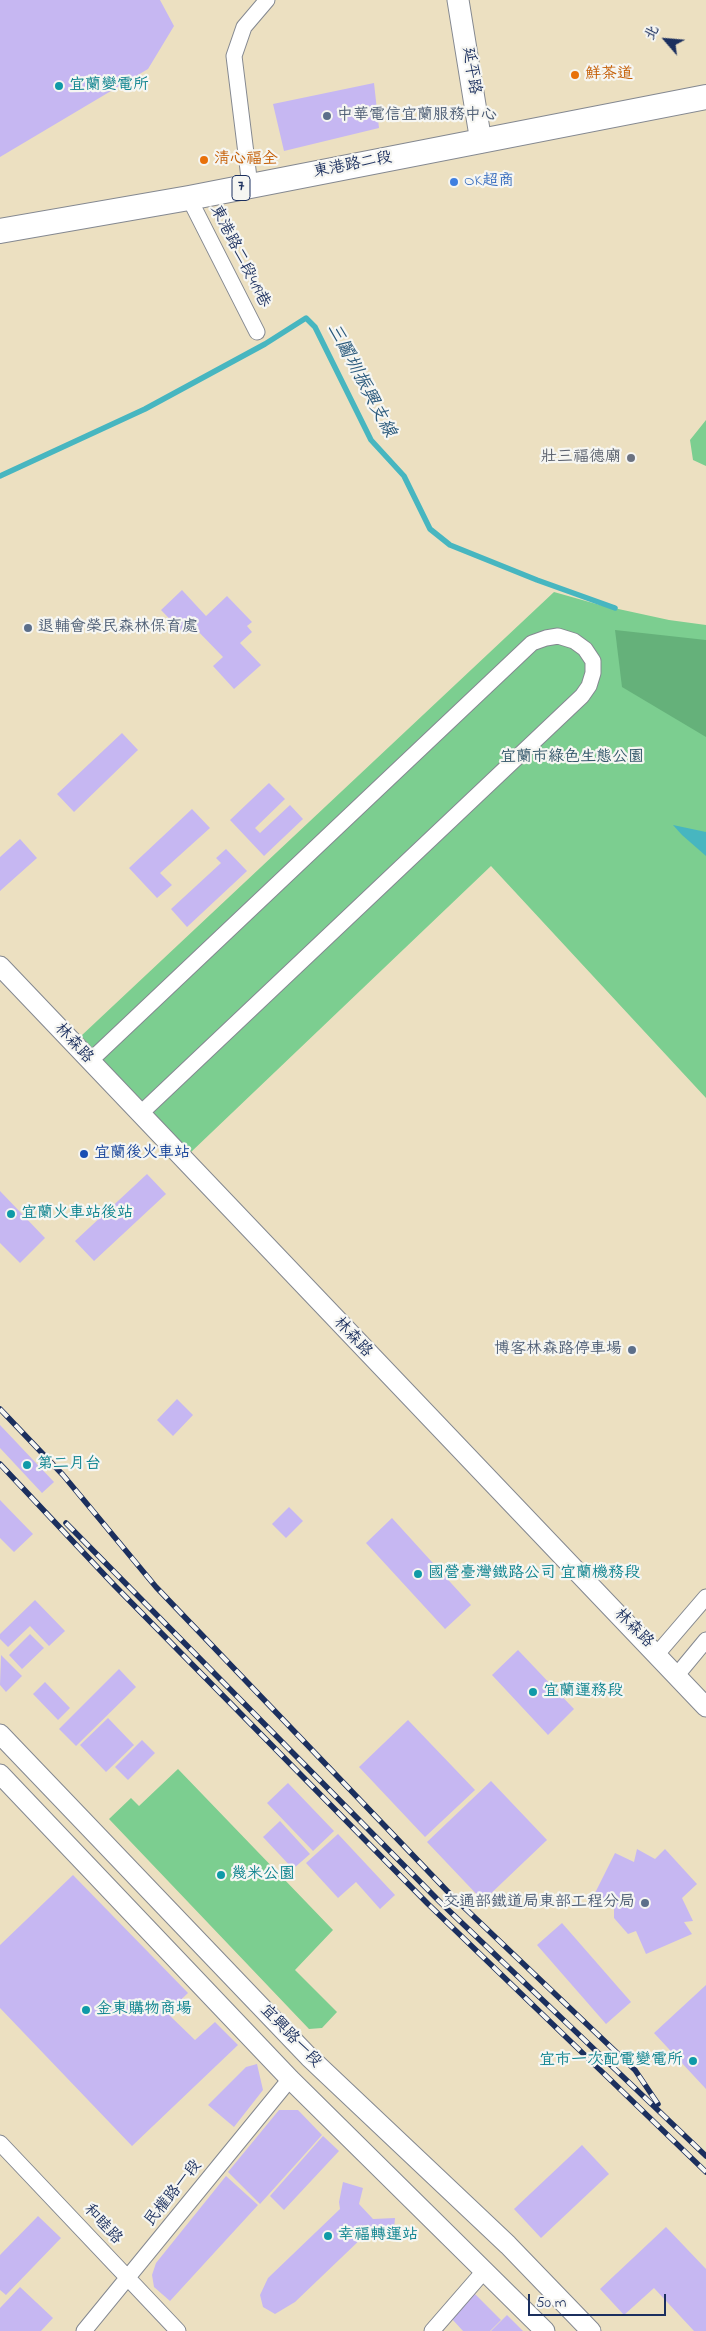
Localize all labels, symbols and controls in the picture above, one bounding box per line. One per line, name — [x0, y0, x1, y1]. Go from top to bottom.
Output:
north arrow — [641, 15, 691, 65]
text: 北 — [640, 22, 665, 44]
street label: 延平路 — [457, 46, 483, 96]
place label: 鮮茶道 — [585, 65, 633, 85]
marker: 鮮茶道 — [569, 69, 581, 81]
place label: 宜蘭變電所 — [69, 76, 149, 96]
marker: 宜蘭變電所 — [53, 80, 65, 92]
place label: 中華電信宜蘭服務中心 — [337, 106, 497, 126]
marker: 中華電信宜蘭服務中心 — [321, 110, 333, 122]
street label: 東港路二段 — [312, 149, 394, 183]
place label: 清心福全 — [214, 150, 278, 170]
marker: 清心福全 — [198, 154, 210, 166]
place label: OK超商 — [464, 172, 514, 192]
road number: 7 — [232, 176, 250, 200]
marker: OK超商 — [448, 176, 460, 188]
street label: 東港路二段419巷 — [205, 203, 273, 311]
water label: 三鬮圳振興支線 — [321, 320, 399, 442]
place label: 壯三福德廟 — [541, 448, 621, 468]
marker: 壯三福德廟 — [625, 452, 637, 464]
place label: 退輔會榮民森林保育處 — [38, 618, 198, 638]
marker: 退輔會榮民森林保育處 — [22, 622, 34, 634]
park label: 宜蘭市綠色生態公園 — [500, 748, 644, 768]
street label: 林森路 — [50, 1020, 96, 1068]
place label: 宜蘭後火車站 — [94, 1144, 190, 1164]
marker: 宜蘭後火車站 — [78, 1148, 90, 1160]
place label: 宜蘭火車站後站 — [21, 1204, 133, 1224]
marker: 宜蘭火車站後站 — [5, 1208, 17, 1220]
street label: 林森路 — [329, 1314, 375, 1362]
place label: 博客林森路停車場 — [494, 1340, 622, 1360]
marker: 博客林森路停車場 — [626, 1344, 638, 1356]
place label: 第二月台 — [37, 1455, 101, 1475]
marker: 第二月台 — [21, 1459, 33, 1471]
place label: 國營臺灣鐵路公司 宜蘭機務段 — [428, 1564, 640, 1584]
marker: 國營臺灣鐵路公司 宜蘭機務段 — [412, 1568, 424, 1580]
street label: 林森路 — [609, 1605, 657, 1653]
place label: 宜蘭運務段 — [543, 1682, 623, 1702]
marker: 宜蘭運務段 — [527, 1686, 539, 1698]
place label: 幾米公園 — [231, 1865, 295, 1885]
marker: 幾米公園 — [215, 1869, 227, 1881]
place label: 交通部鐵道局東部工程分局 — [443, 1893, 635, 1913]
marker: 交通部鐵道局東部工程分局 — [639, 1897, 651, 1909]
place label: 金東購物商場 — [96, 2000, 192, 2020]
street label: 宜興路一段 — [255, 2002, 325, 2072]
marker: 金東購物商場 — [80, 2004, 92, 2016]
place label: 宜市一次配電變電所 — [539, 2051, 683, 2071]
marker: 宜市一次配電變電所 — [687, 2055, 699, 2067]
street label: 民權路一段 — [141, 2157, 207, 2231]
street label: 和睦路 — [79, 2201, 125, 2249]
place label: 幸福轉運站 — [338, 2226, 418, 2246]
marker: 幸福轉運站 — [322, 2230, 334, 2242]
scale bar — [531, 2284, 668, 2316]
text: 50 m — [536, 2292, 566, 2314]

